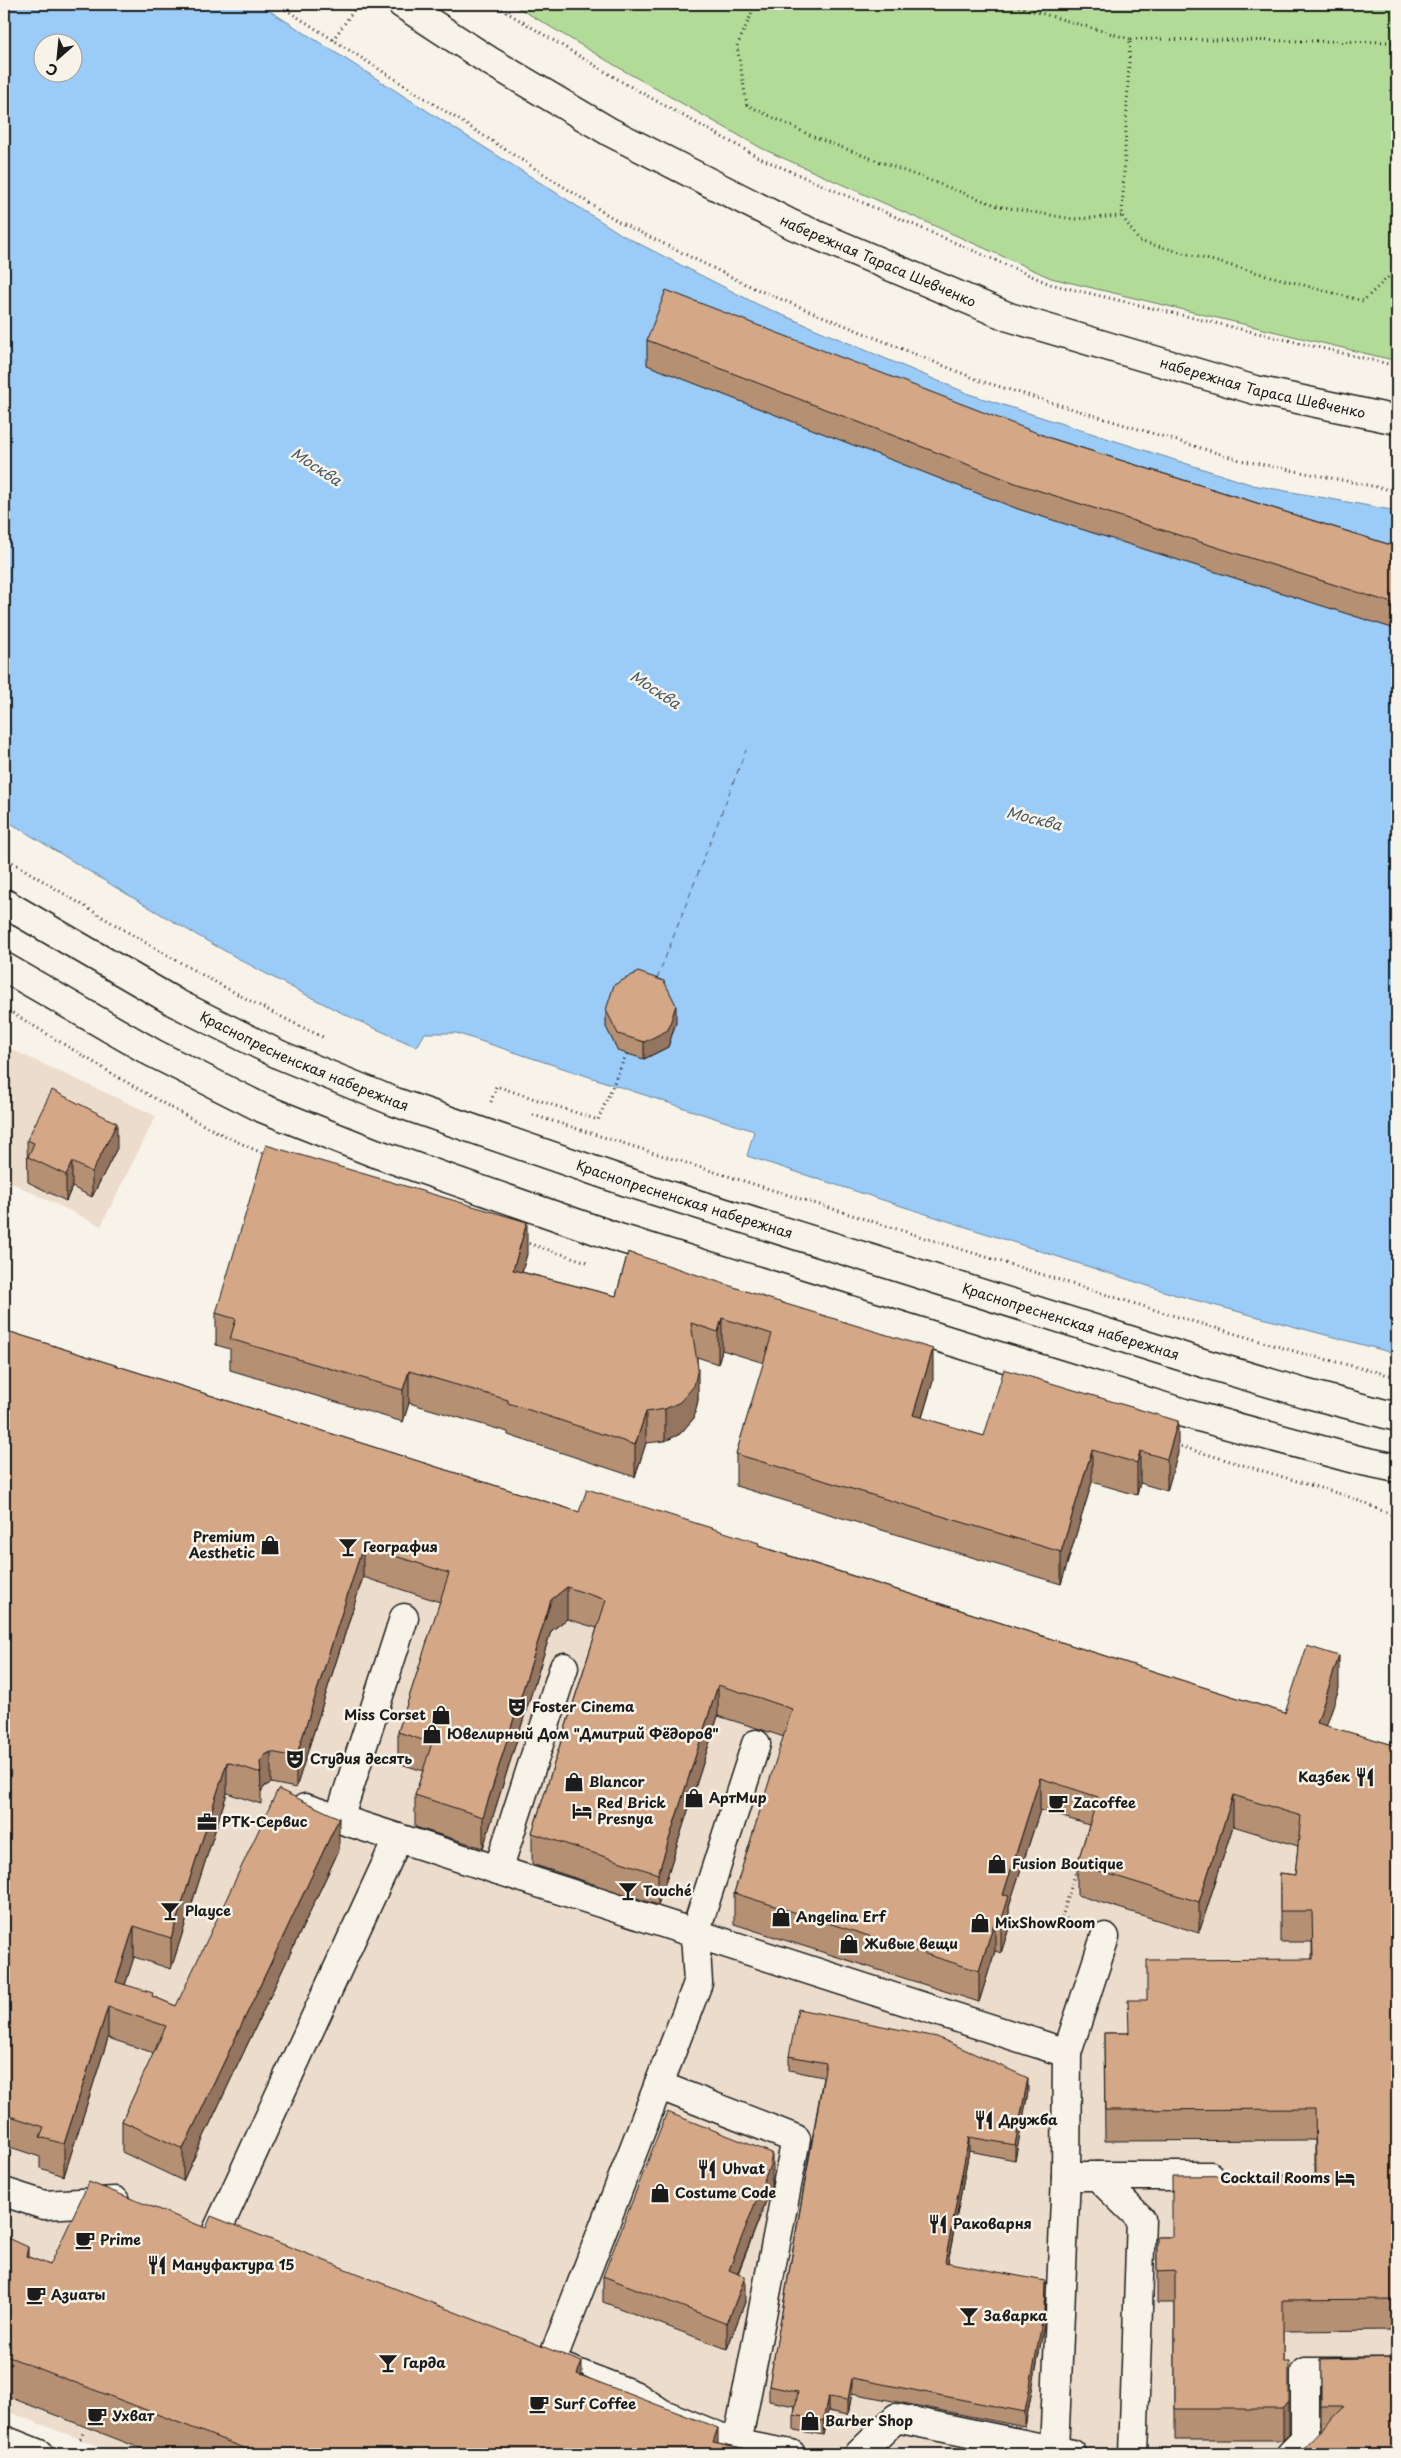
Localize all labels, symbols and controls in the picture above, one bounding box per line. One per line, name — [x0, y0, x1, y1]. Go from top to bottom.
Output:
north arrow — [32, 32, 82, 82]
text: С — [42, 58, 61, 82]
street label: набережная Тараса Шевченко — [777, 209, 980, 312]
street label: набережная Тараса Шевченко — [1158, 351, 1368, 423]
water label: Москва — [287, 441, 347, 491]
water label: Москва — [626, 664, 686, 714]
water label: Москва — [1004, 800, 1065, 836]
street label: Краснопресненская набережная — [196, 1006, 412, 1116]
street label: Краснопресненская набережная — [574, 1154, 796, 1244]
street label: Краснопресненская набережная — [960, 1277, 1182, 1365]
place label: Premium Aesthetic — [188, 1526, 256, 1563]
shop icon: Premium Aesthetic — [259, 1534, 281, 1556]
bar icon: География — [337, 1536, 359, 1558]
place label: География — [363, 1536, 438, 1557]
theatre icon: Foster Cinema — [506, 1696, 528, 1718]
place label: Foster Cinema — [532, 1696, 635, 1717]
place label: Miss Corset — [344, 1704, 426, 1725]
shop icon: Miss Corset — [430, 1704, 452, 1726]
shop icon: Ювелирный Дом "Дмитрий Фёдоров" — [421, 1723, 443, 1745]
place label: Ювелирный Дом "Дмитрий Фёдоров" — [447, 1723, 719, 1744]
theatre icon: Студия десять — [284, 1748, 306, 1770]
place label: Студия десять — [310, 1748, 412, 1769]
place label: Казбек — [1298, 1766, 1350, 1787]
restaurant icon: Казбек — [1354, 1766, 1376, 1788]
shop icon: Blancor — [563, 1771, 585, 1793]
place label: Blancor — [589, 1771, 646, 1792]
shop icon: АртМир — [683, 1787, 705, 1809]
place label: АртМир — [709, 1787, 767, 1808]
place label: Red Brick Presnya — [597, 1792, 667, 1829]
cafe icon: Zacoffee — [1047, 1792, 1069, 1814]
place label: Zacoffee — [1073, 1792, 1136, 1813]
hotel icon: Red Brick Presnya — [571, 1800, 593, 1822]
office icon: РТК-Сервис — [196, 1811, 218, 1833]
place label: РТК-Сервис — [222, 1811, 308, 1832]
shop icon: Fusion Boutique — [986, 1853, 1008, 1875]
place label: Fusion Boutique — [1012, 1853, 1124, 1874]
bar icon: Touché — [617, 1880, 639, 1902]
place label: Touché — [643, 1880, 692, 1901]
bar icon: Playce — [159, 1900, 181, 1922]
place label: Playce — [185, 1900, 231, 1921]
shop icon: Angelina Erf — [770, 1906, 792, 1928]
place label: Angelina Erf — [796, 1906, 887, 1927]
shop icon: MixShowRoom — [969, 1912, 991, 1934]
place label: MixShowRoom — [995, 1912, 1095, 1933]
shop icon: Живые вещи — [838, 1933, 860, 1955]
place label: Живые вещи — [864, 1933, 958, 1954]
restaurant icon: Дружба — [973, 2109, 995, 2131]
place label: Дружба — [998, 2109, 1058, 2130]
restaurant icon: Uhvat — [696, 2158, 718, 2180]
place label: Uhvat — [722, 2158, 765, 2179]
place label: Cocktail Rooms — [1220, 2167, 1330, 2188]
hotel icon: Cocktail Rooms — [1334, 2167, 1356, 2189]
shop icon: Costume Code — [649, 2182, 671, 2204]
place label: Costume Code — [675, 2182, 776, 2203]
restaurant icon: Раковарня — [927, 2213, 949, 2235]
place label: Раковарня — [953, 2213, 1032, 2234]
cafe icon: Prime — [74, 2229, 96, 2251]
place label: Prime — [100, 2229, 141, 2250]
restaurant icon: Мануфактура 15 — [146, 2254, 168, 2276]
place label: Мануфактура 15 — [172, 2254, 295, 2275]
cafe icon: Азиаты — [25, 2284, 47, 2306]
place label: Азиаты — [51, 2284, 105, 2305]
bar icon: Заварка — [958, 2305, 980, 2327]
place label: Заварка — [983, 2305, 1048, 2326]
bar icon: Гарда — [377, 2352, 399, 2374]
place label: Гарда — [403, 2352, 446, 2373]
cafe icon: Surf Coffee — [528, 2393, 550, 2415]
place label: Surf Coffee — [554, 2393, 636, 2414]
cafe icon: Ухват — [86, 2405, 108, 2427]
place label: Ухват — [112, 2405, 155, 2426]
shop icon: Barber Shop — [799, 2410, 821, 2432]
place label: Barber Shop — [825, 2410, 913, 2431]

